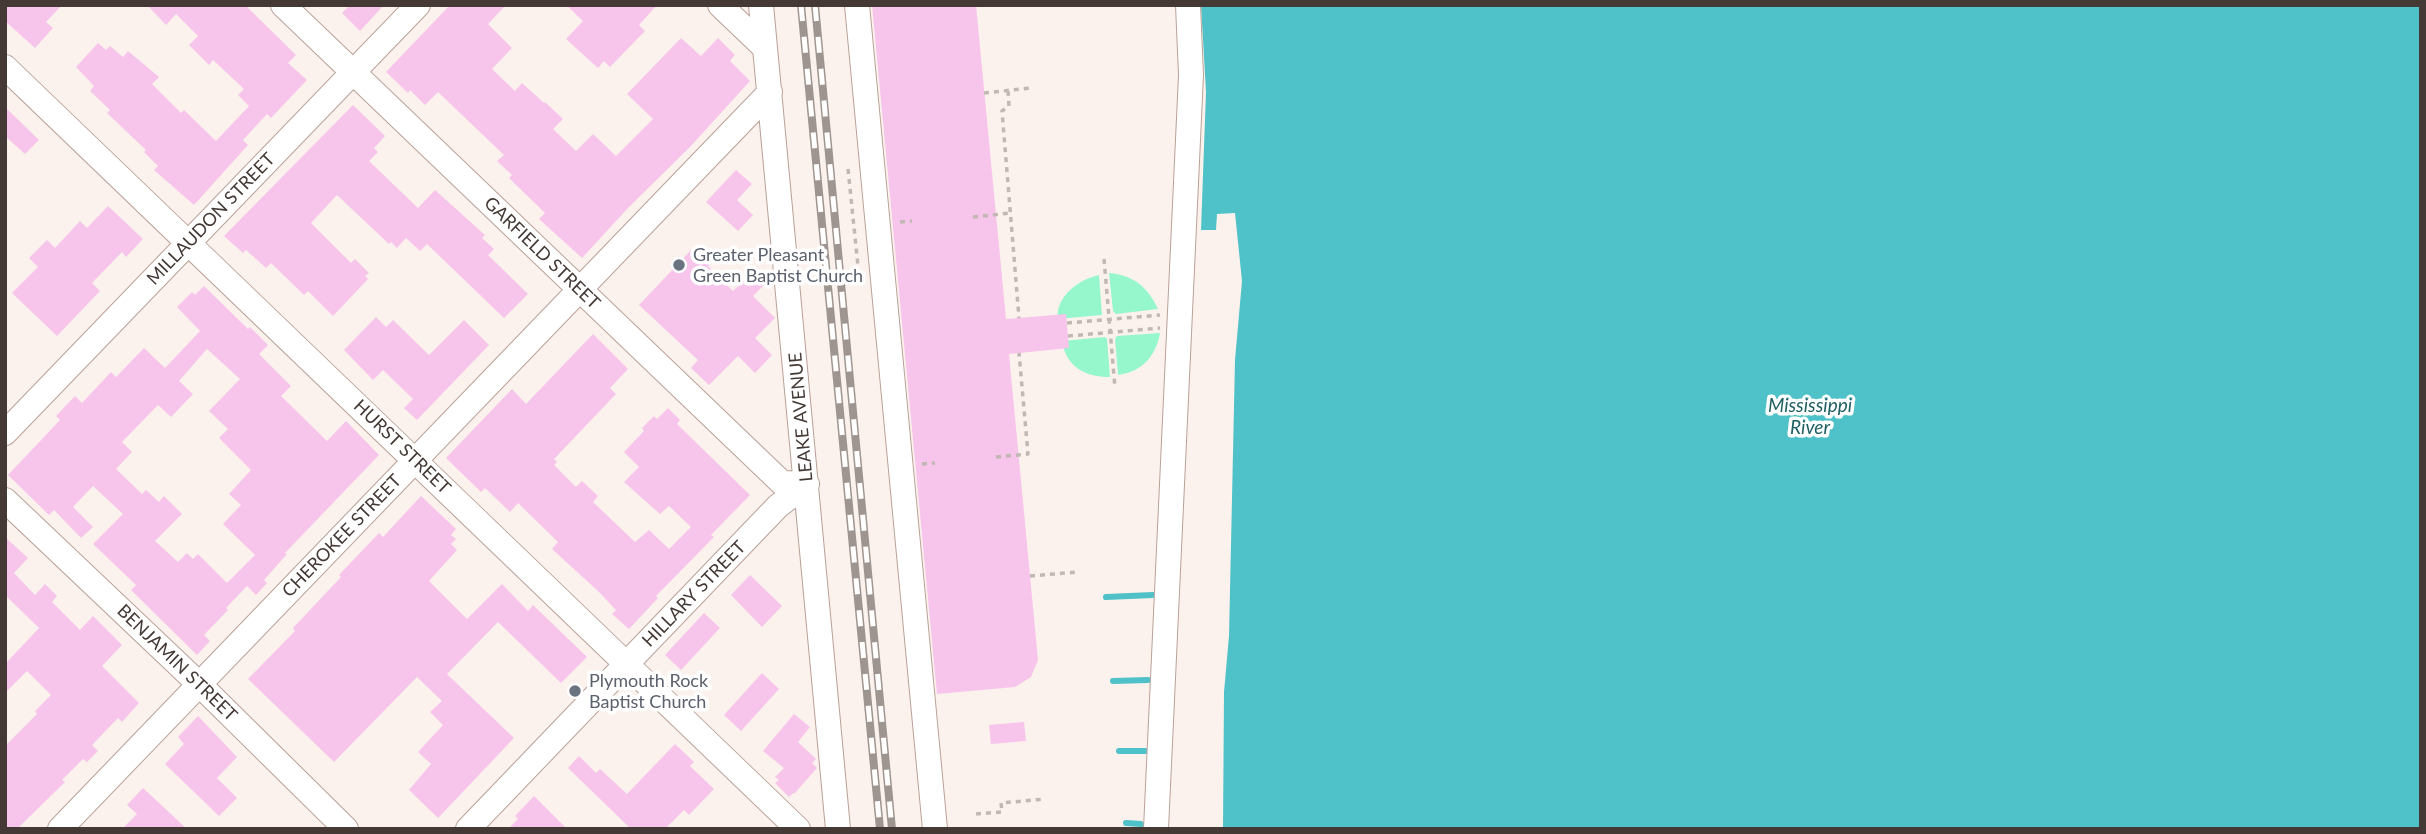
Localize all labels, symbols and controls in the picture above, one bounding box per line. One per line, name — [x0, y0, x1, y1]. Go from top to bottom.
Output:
street label: MILLAUDON STREET — [142, 149, 280, 289]
street label: GARFIELD STREET — [480, 192, 604, 314]
place label: Greater Pleasant Green Baptist Church — [693, 244, 863, 286]
marker: Greater Pleasant Green Baptist Church — [671, 257, 687, 273]
street label: LEAKE AVENUE — [785, 351, 817, 483]
street label: HURST STREET — [349, 395, 455, 499]
water label: Mississippi River — [1768, 395, 1852, 439]
street label: CHEROKEE STREET — [278, 470, 406, 602]
street label: HILLARY STREET — [638, 536, 750, 652]
street label: BENJAMIN STREET — [112, 600, 242, 726]
place label: Plymouth Rock Baptist Church — [589, 670, 708, 712]
marker: Plymouth Rock Baptist Church — [567, 683, 583, 699]

